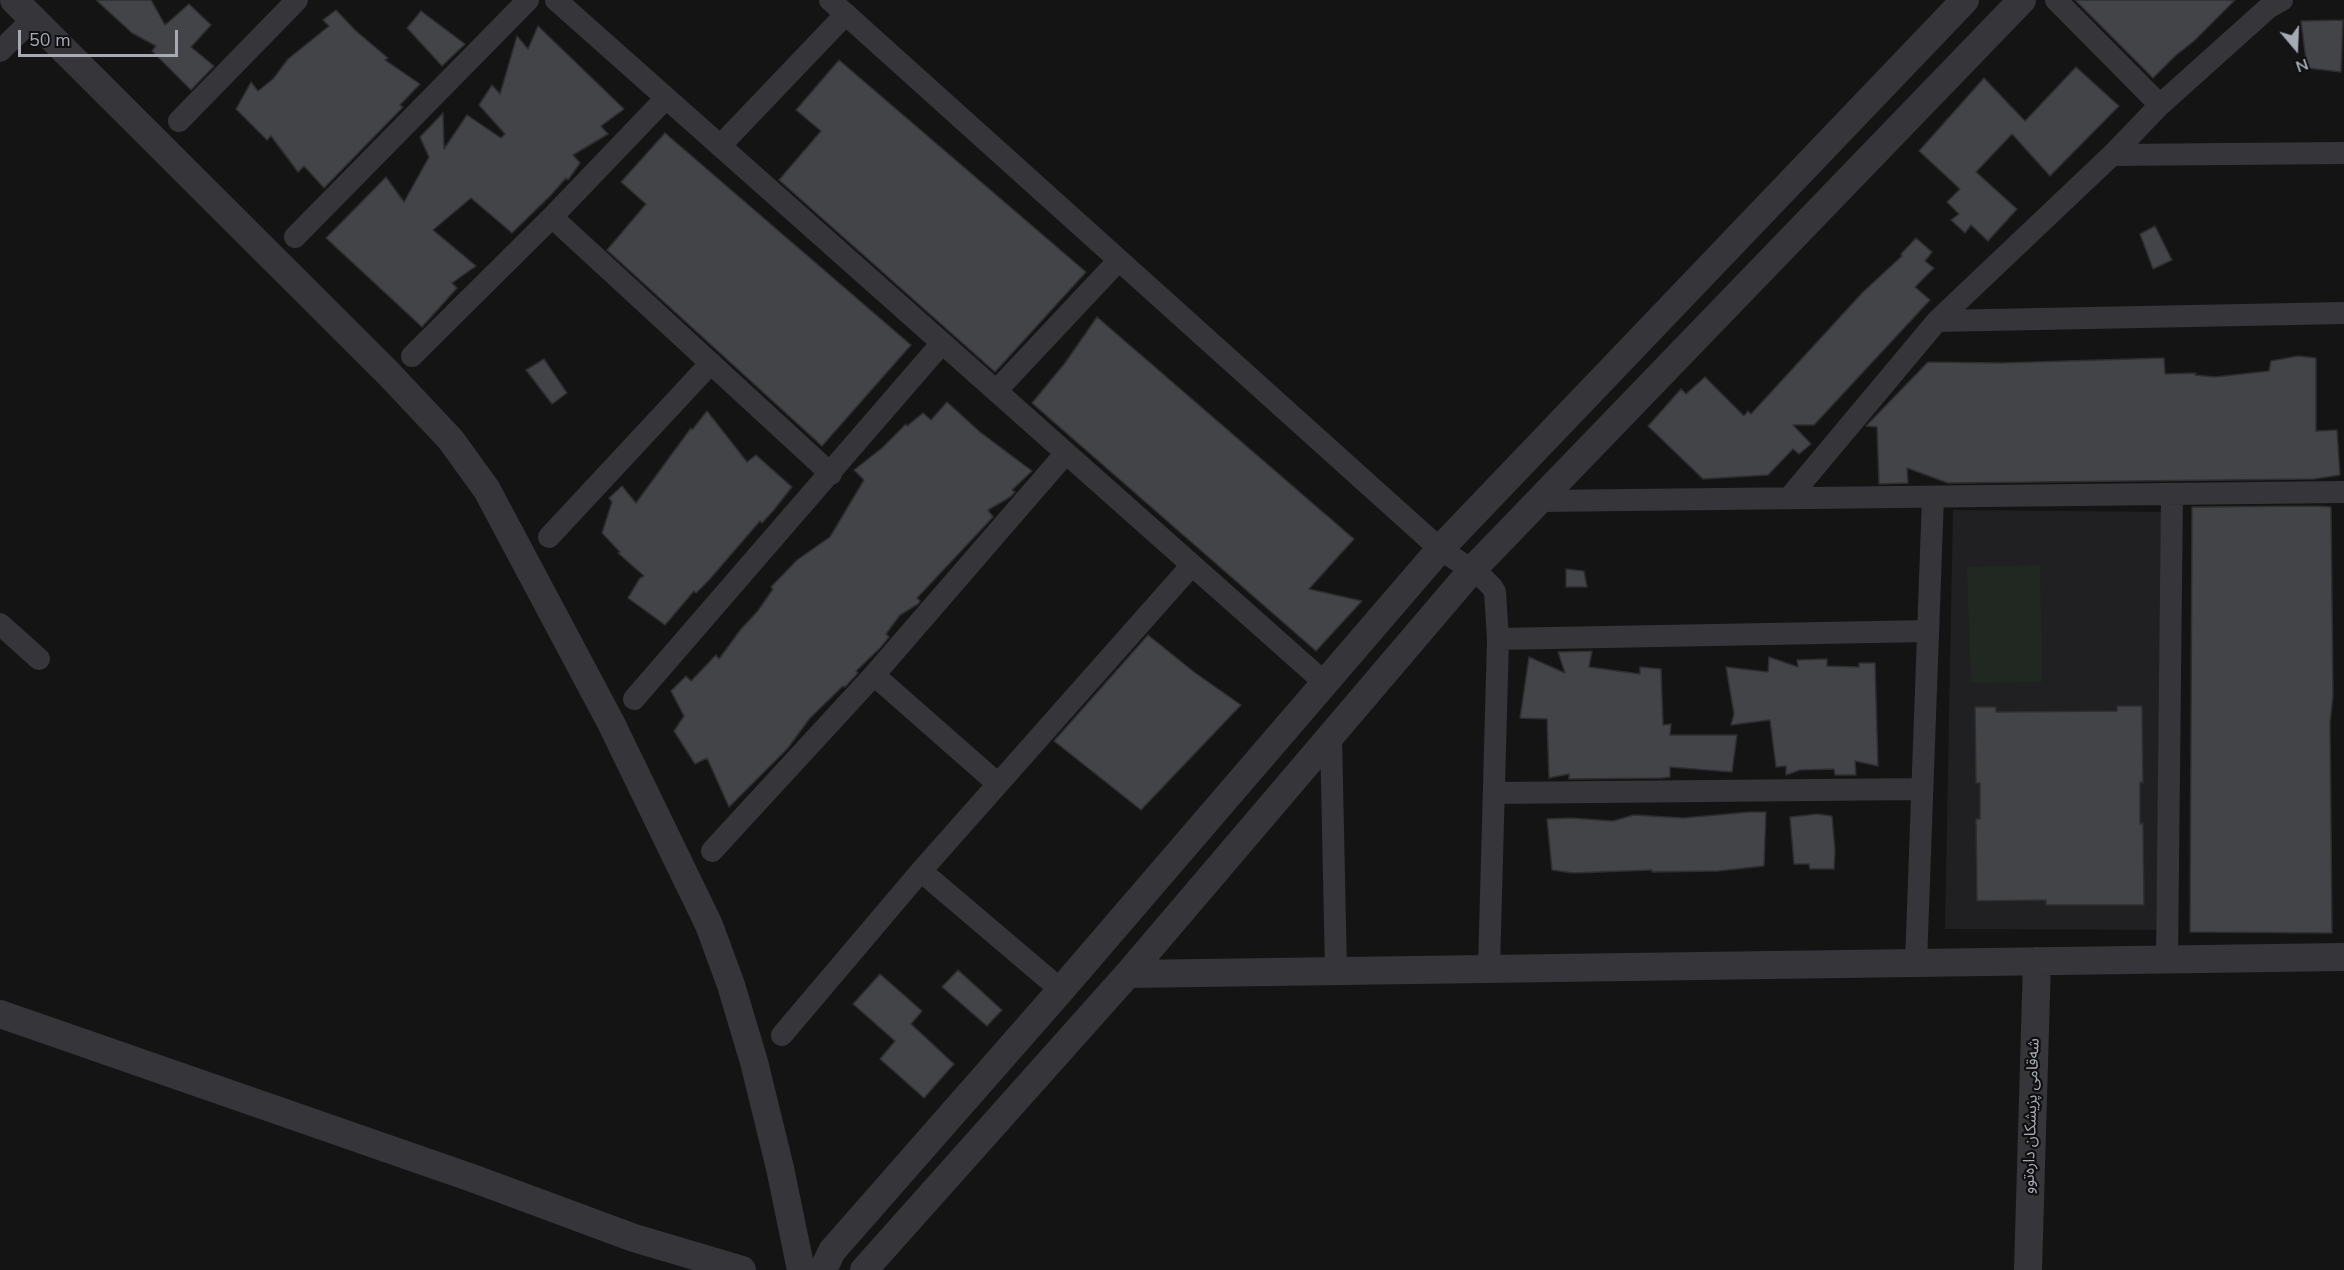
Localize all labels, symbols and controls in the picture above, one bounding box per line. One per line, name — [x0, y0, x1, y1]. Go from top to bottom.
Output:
scale bar — [21, 18, 182, 56]
north arrow — [2266, 18, 2326, 78]
text: 50 m — [29, 28, 71, 52]
text: N — [2293, 53, 2311, 77]
street label: شەقامی پزیشکان دارەتوو — [2020, 1038, 2044, 1194]

